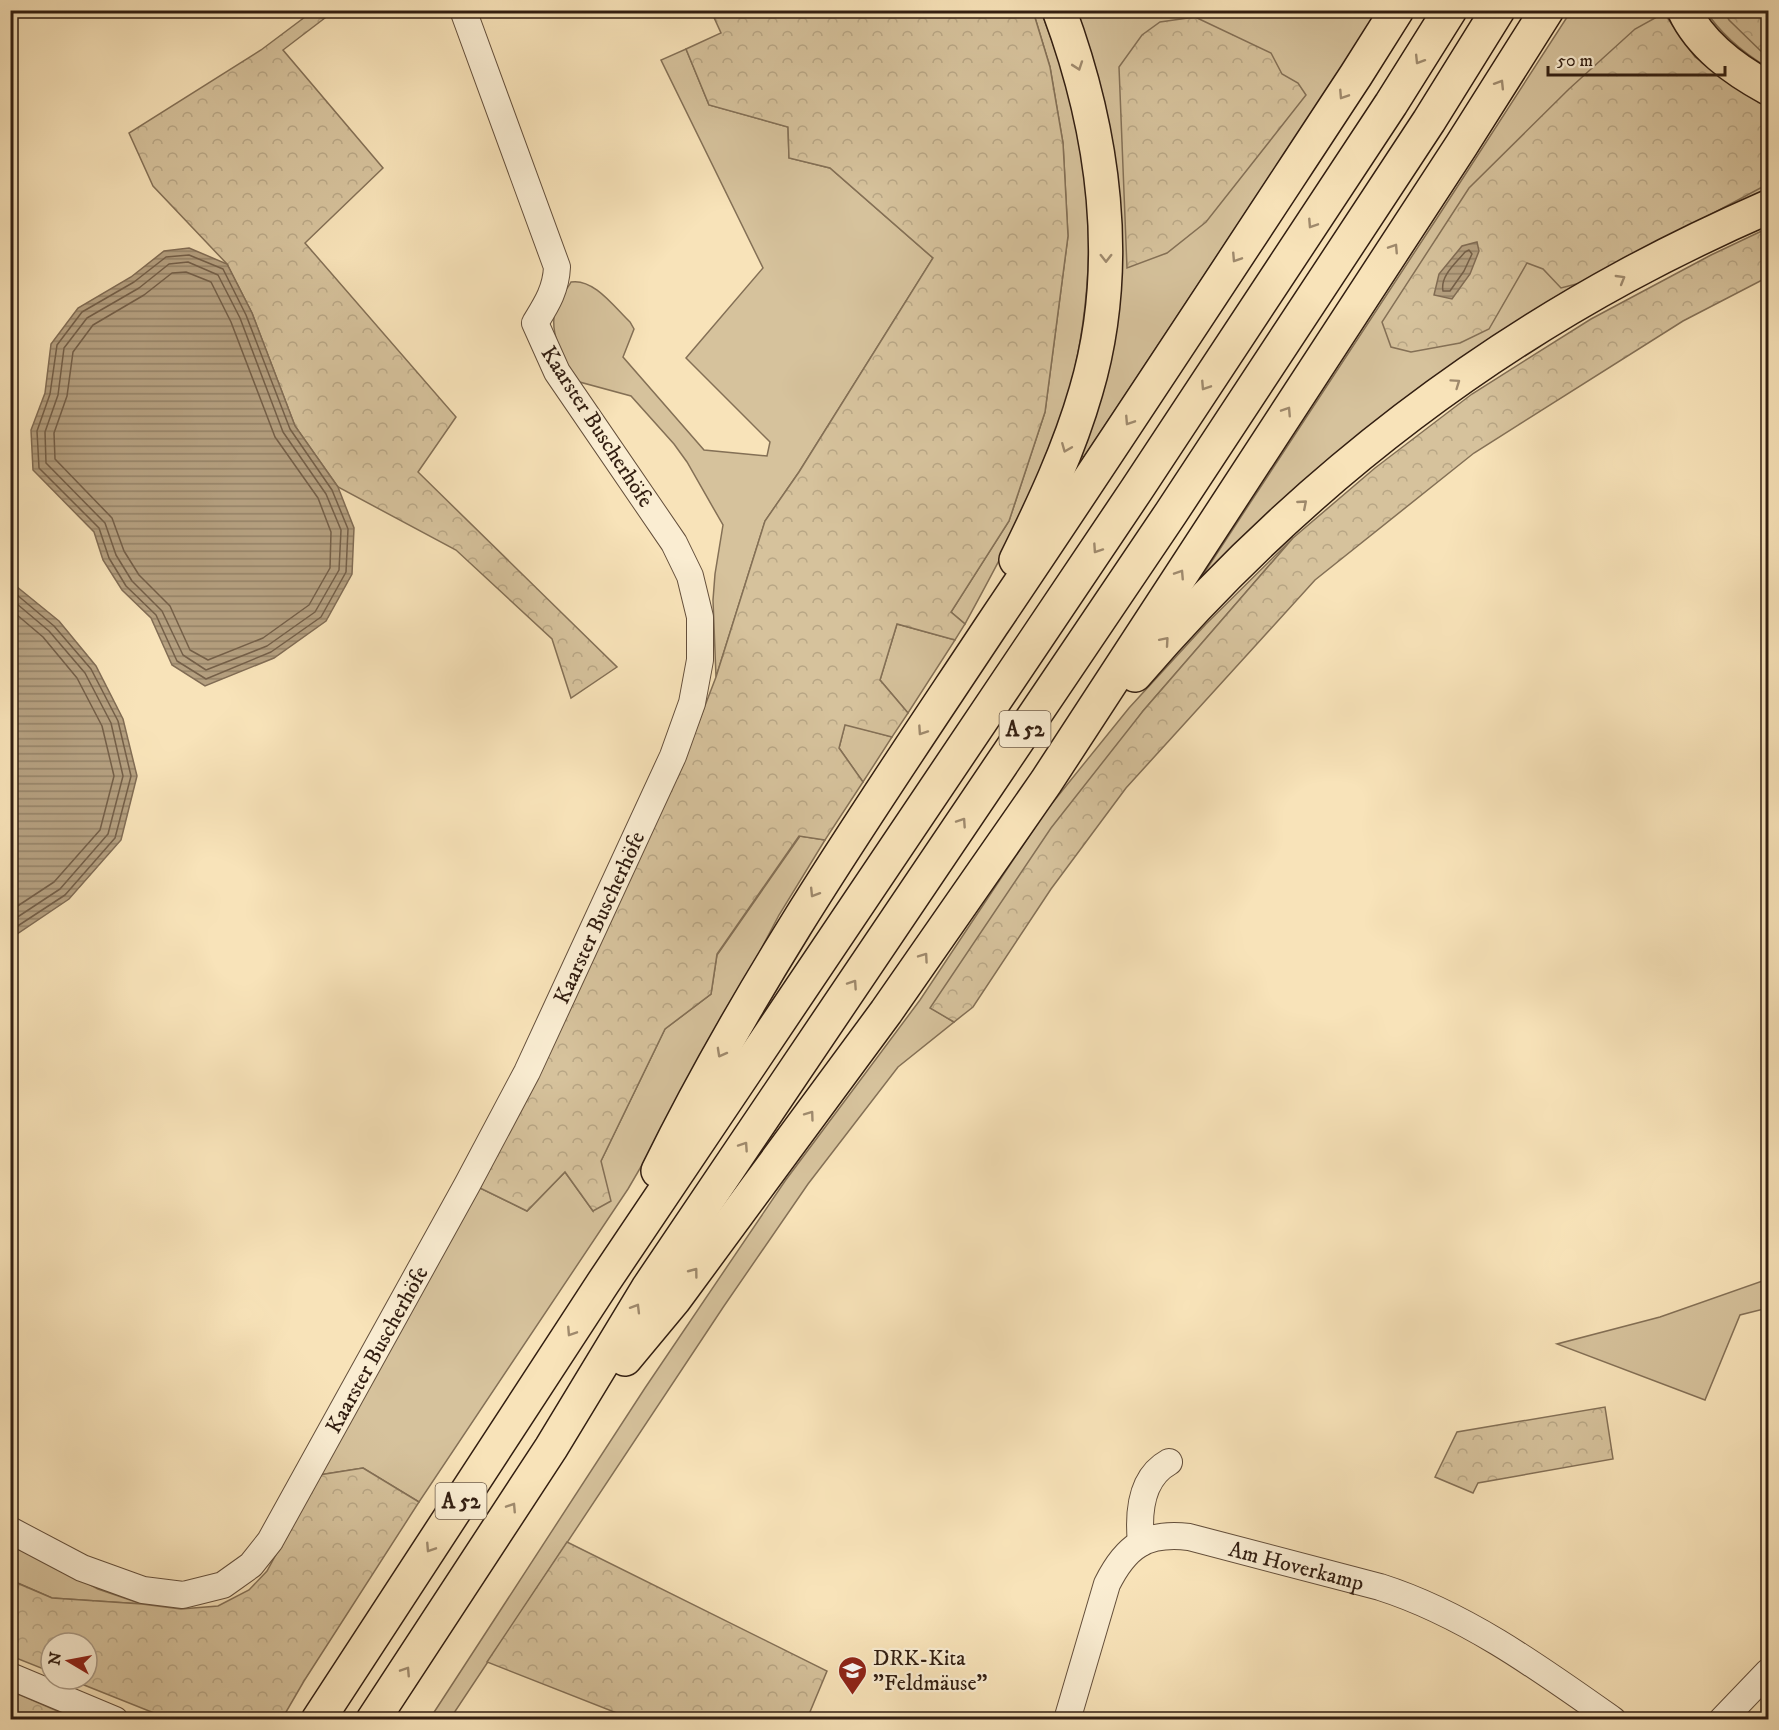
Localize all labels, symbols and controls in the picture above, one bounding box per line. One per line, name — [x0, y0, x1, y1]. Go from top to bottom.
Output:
scale bar — [1548, 39, 1725, 77]
text: 50 m — [1557, 50, 1593, 72]
one-way arrow — [1414, 54, 1426, 64]
one-way arrow — [1071, 60, 1084, 71]
one-way arrow — [1493, 80, 1504, 91]
one-way arrow — [1340, 89, 1351, 100]
one-way arrow — [1309, 217, 1320, 228]
one-way arrow — [1387, 244, 1398, 255]
one-way arrow — [1232, 252, 1243, 263]
one-way arrow — [1100, 254, 1112, 263]
one-way arrow — [1615, 275, 1625, 286]
street label: Kaarster Buscherhöfe — [535, 341, 659, 513]
one-way arrow — [1201, 379, 1212, 390]
one-way arrow — [1449, 379, 1460, 390]
one-way arrow — [1280, 407, 1291, 418]
one-way arrow — [1124, 415, 1136, 425]
one-way arrow — [1061, 442, 1073, 453]
one-way arrow — [1296, 500, 1307, 511]
one-way arrow — [1093, 542, 1104, 553]
one-way arrow — [1173, 570, 1184, 581]
one-way arrow — [1158, 637, 1169, 648]
road number: A 52 — [1000, 711, 1050, 747]
one-way arrow — [918, 724, 929, 735]
one-way arrow — [955, 818, 966, 829]
street label: Kaarster Buscherhöfe — [548, 827, 651, 1009]
one-way arrow — [810, 887, 821, 898]
one-way arrow — [917, 953, 928, 964]
one-way arrow — [846, 980, 858, 990]
one-way arrow — [717, 1047, 729, 1057]
one-way arrow — [803, 1111, 814, 1122]
one-way arrow — [737, 1141, 748, 1152]
street label: Kaarster Buscherhöfe — [320, 1262, 435, 1438]
one-way arrow — [687, 1268, 698, 1279]
one-way arrow — [629, 1304, 641, 1314]
one-way arrow — [567, 1326, 579, 1336]
road number: A 52 — [436, 1483, 486, 1519]
one-way arrow — [505, 1503, 516, 1514]
street label: Am Hoverkamp — [1226, 1536, 1367, 1597]
one-way arrow — [426, 1542, 438, 1552]
north arrow — [39, 1631, 99, 1691]
place label: DRK-Kita "Feldmäuse" — [873, 1645, 988, 1697]
text: N — [44, 1650, 66, 1667]
school or university icon: DRK-Kita "Feldmäuse" — [836, 1654, 868, 1696]
one-way arrow — [398, 1666, 409, 1677]

